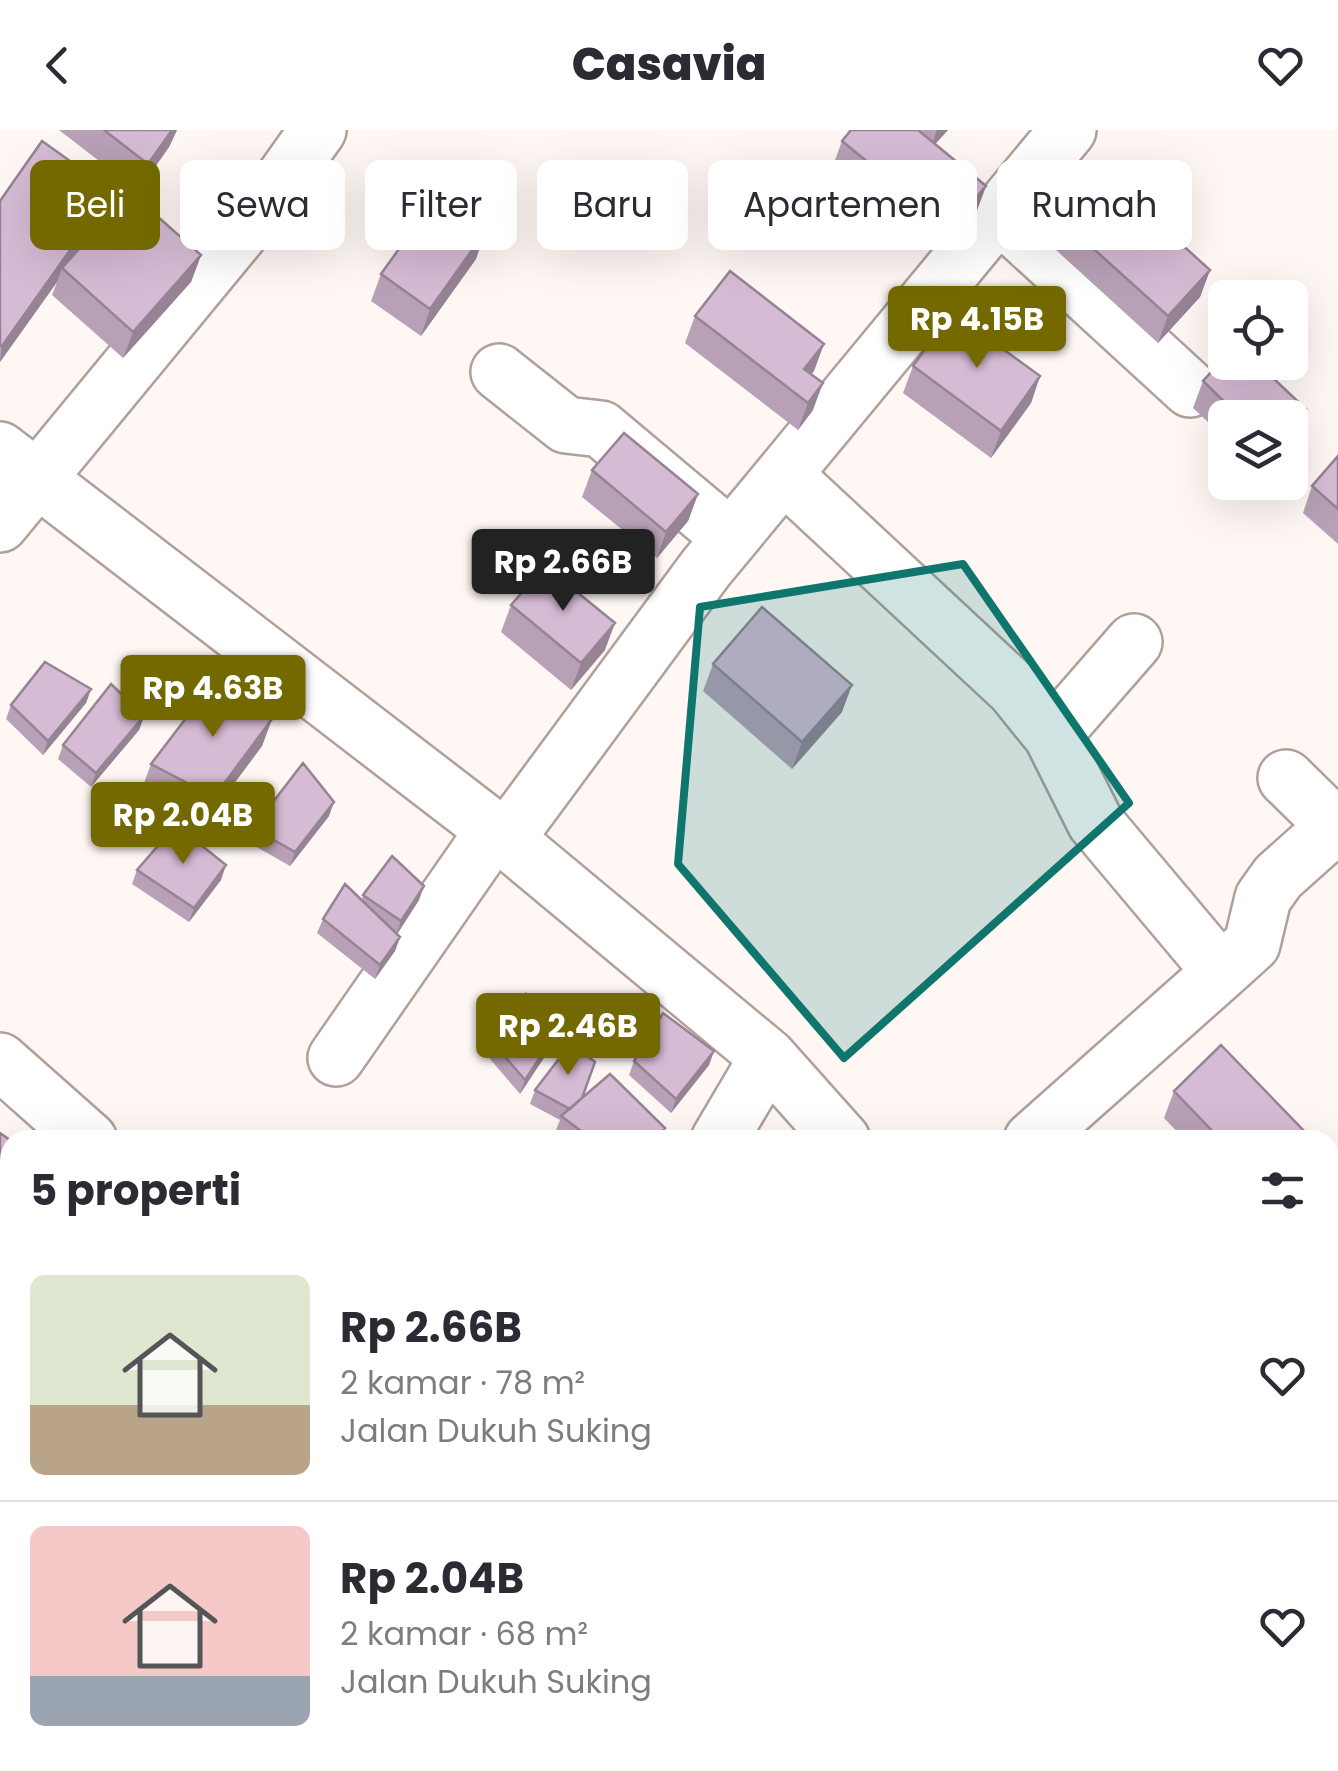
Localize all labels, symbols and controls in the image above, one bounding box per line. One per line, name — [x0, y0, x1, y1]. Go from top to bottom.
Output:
text: Casavia — [572, 33, 766, 96]
icon: back — [30, 38, 85, 93]
icon: heart — [1253, 38, 1308, 93]
chip: Beli — [30, 160, 160, 250]
chip: Sewa — [180, 160, 345, 250]
chip: Filter — [365, 160, 517, 250]
chip: Baru — [537, 160, 688, 250]
chip: Apartemen — [708, 160, 977, 250]
chip: Rumah — [997, 160, 1192, 250]
map controls — [1208, 280, 1308, 500]
button: locate — [1208, 280, 1308, 380]
pin: Rp 4.15B — [874, 286, 1080, 371]
text: Rp 4.15B — [910, 296, 1044, 341]
button: layers — [1208, 400, 1308, 500]
pin: Rp 2.66B — [460, 529, 666, 614]
text: Rp 2.66B — [494, 539, 632, 584]
pin: Rp 4.63B — [110, 655, 316, 740]
text: Rp 4.63B — [143, 665, 283, 710]
pin: Rp 2.04B — [80, 782, 286, 867]
text: Rp 2.04B — [113, 792, 253, 837]
pin: Rp 2.46B — [465, 993, 671, 1078]
text: Rp 2.46B — [498, 1003, 638, 1048]
text: 5 properti — [30, 1161, 241, 1220]
icon: filters — [1255, 1163, 1310, 1218]
text: Rp 2.66B — [340, 1298, 522, 1357]
icon: home — [110, 1315, 230, 1435]
icon: heart — [1255, 1348, 1310, 1403]
text: 2 kamar · 78 m² — [340, 1360, 585, 1405]
text: Jalan Dukuh Suking — [340, 1408, 652, 1453]
text: Rp 2.04B — [340, 1549, 524, 1608]
icon: home — [110, 1566, 230, 1686]
icon: heart — [1255, 1599, 1310, 1654]
text: 2 kamar · 68 m² — [340, 1611, 588, 1656]
text: Jalan Dukuh Suking — [340, 1659, 652, 1704]

